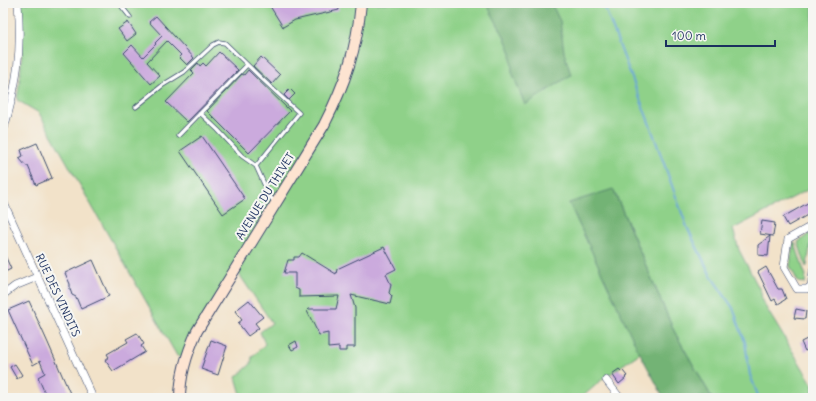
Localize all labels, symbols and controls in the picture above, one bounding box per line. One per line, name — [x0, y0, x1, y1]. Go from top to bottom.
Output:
scale bar — [666, 22, 775, 48]
text: 100 m — [672, 28, 706, 43]
street label: AVENUE DU THIVET — [233, 150, 297, 242]
street label: RUE DES VINDITS — [33, 251, 83, 339]

